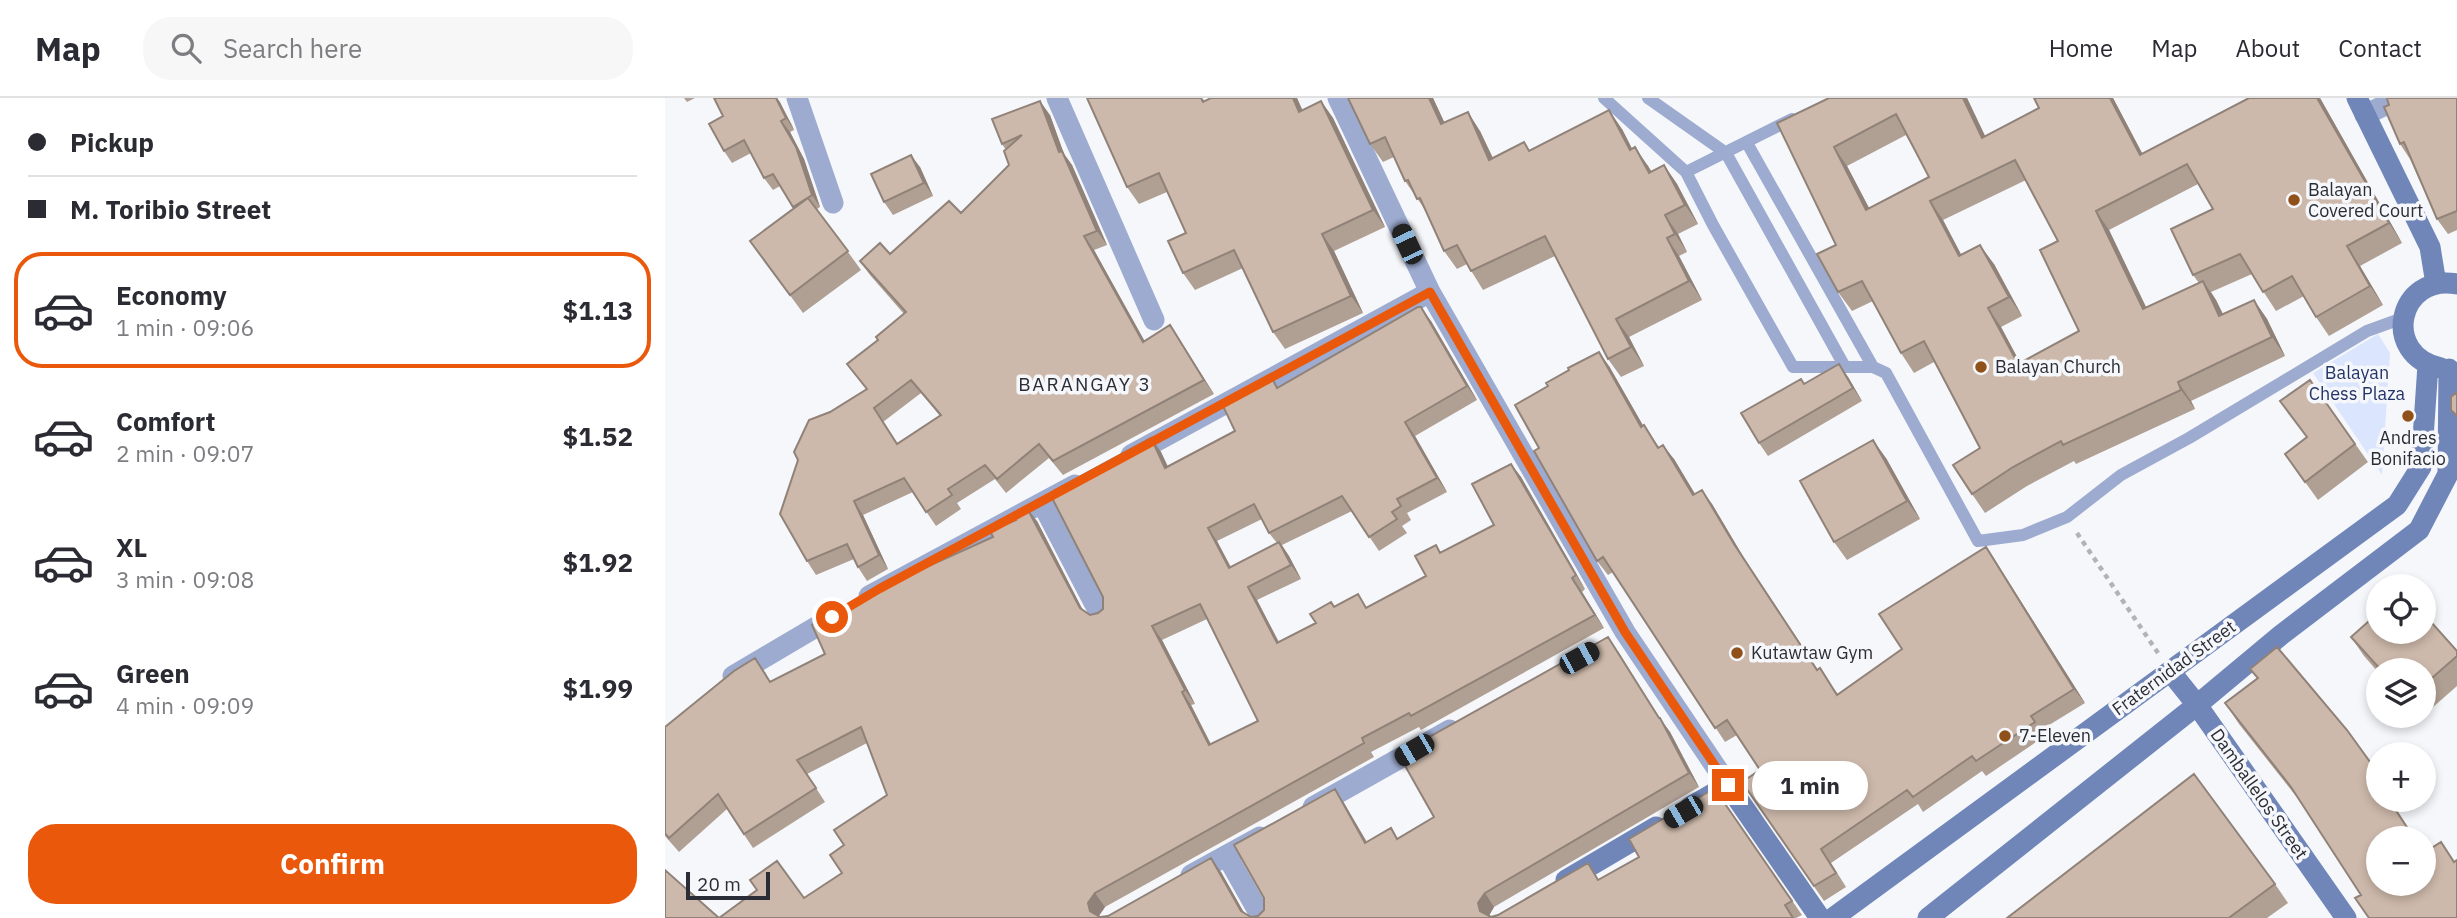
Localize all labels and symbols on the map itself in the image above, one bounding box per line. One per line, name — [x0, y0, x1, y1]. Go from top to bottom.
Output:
place label: Balayan Covered Court — [2308, 178, 2423, 222]
marker: Balayan Covered Court — [2286, 192, 2302, 208]
car — [1389, 221, 1426, 267]
place label: Balayan Church — [1995, 355, 2121, 378]
marker: Balayan Church — [1973, 359, 1989, 375]
park label: Balayan Chess Plaza — [2309, 361, 2406, 405]
district label: BARANGAY 3 — [1018, 372, 1152, 396]
marker: Andres Bonifacio — [2400, 408, 2416, 424]
place label: Andres Bonifacio — [2370, 426, 2446, 470]
route start — [816, 601, 848, 633]
street label: Fraternidad Street — [2107, 615, 2240, 720]
car — [1556, 639, 1603, 677]
place label: Kutawtaw Gym — [1751, 641, 1873, 664]
marker: Kutawtaw Gym — [1729, 645, 1745, 661]
place label: 7-Eleven — [2019, 724, 2091, 747]
street label: Damballelos Street — [2206, 724, 2313, 864]
marker: 7-Eleven — [1997, 728, 2013, 744]
car — [1391, 730, 1438, 770]
callout: 1 min — [1753, 760, 1868, 810]
route end — [1712, 769, 1744, 801]
car — [1660, 792, 1707, 832]
scale bar — [686, 869, 770, 901]

